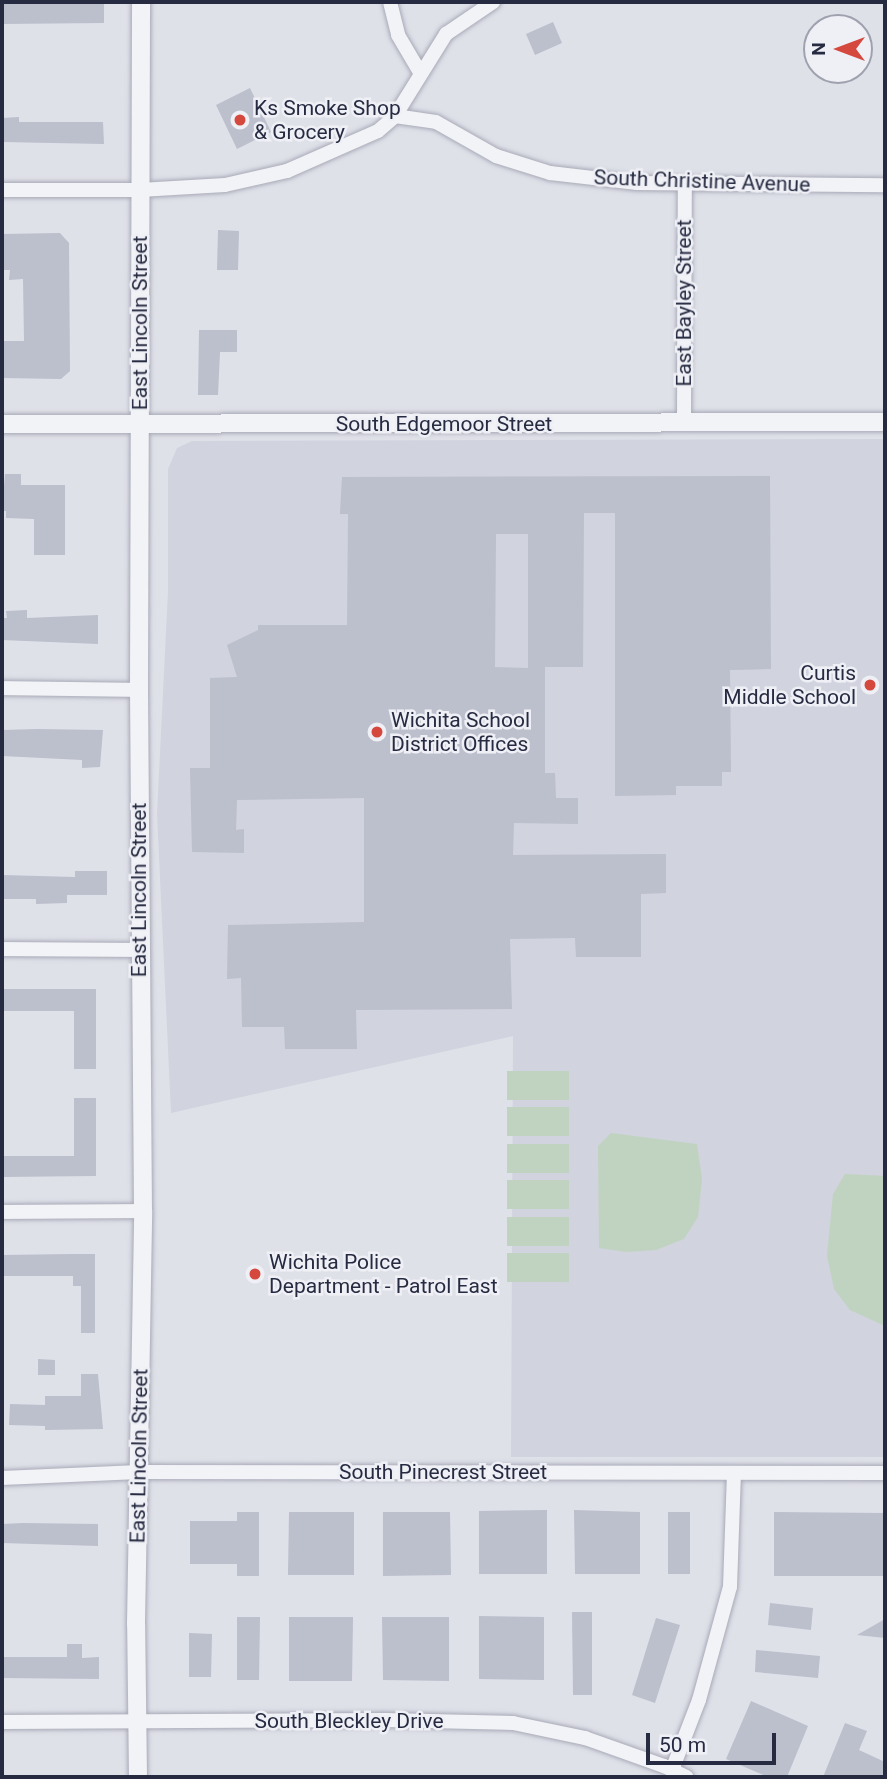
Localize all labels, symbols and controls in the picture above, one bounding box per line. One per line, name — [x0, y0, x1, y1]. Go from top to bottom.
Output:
north arrow — [803, 14, 873, 84]
text: N — [807, 42, 830, 56]
place label: Ks Smoke Shop & Grocery — [254, 95, 401, 145]
marker: Ks Smoke Shop & Grocery — [232, 112, 248, 128]
street label: South Christine Avenue — [593, 165, 811, 197]
street label: East Bayley Street — [671, 219, 697, 387]
street label: East Lincoln Street — [127, 236, 153, 410]
street label: South Edgemoor Street — [336, 411, 552, 437]
place label: Curtis Middle School — [723, 660, 856, 710]
marker: Curtis Middle School — [862, 677, 878, 693]
place label: Wichita School District Offices — [391, 707, 530, 757]
marker: Wichita School District Offices — [369, 724, 385, 740]
street label: East Lincoln Street — [126, 803, 152, 977]
place label: Wichita Police Department - Patrol East — [269, 1249, 498, 1299]
marker: Wichita Police Department - Patrol East — [247, 1266, 263, 1282]
street label: East Lincoln Street — [125, 1369, 153, 1543]
street label: South Pinecrest Street — [339, 1459, 547, 1485]
street label: South Bleckley Drive — [254, 1708, 444, 1734]
scale bar — [649, 1720, 778, 1764]
text: 50 m — [659, 1733, 706, 1757]

